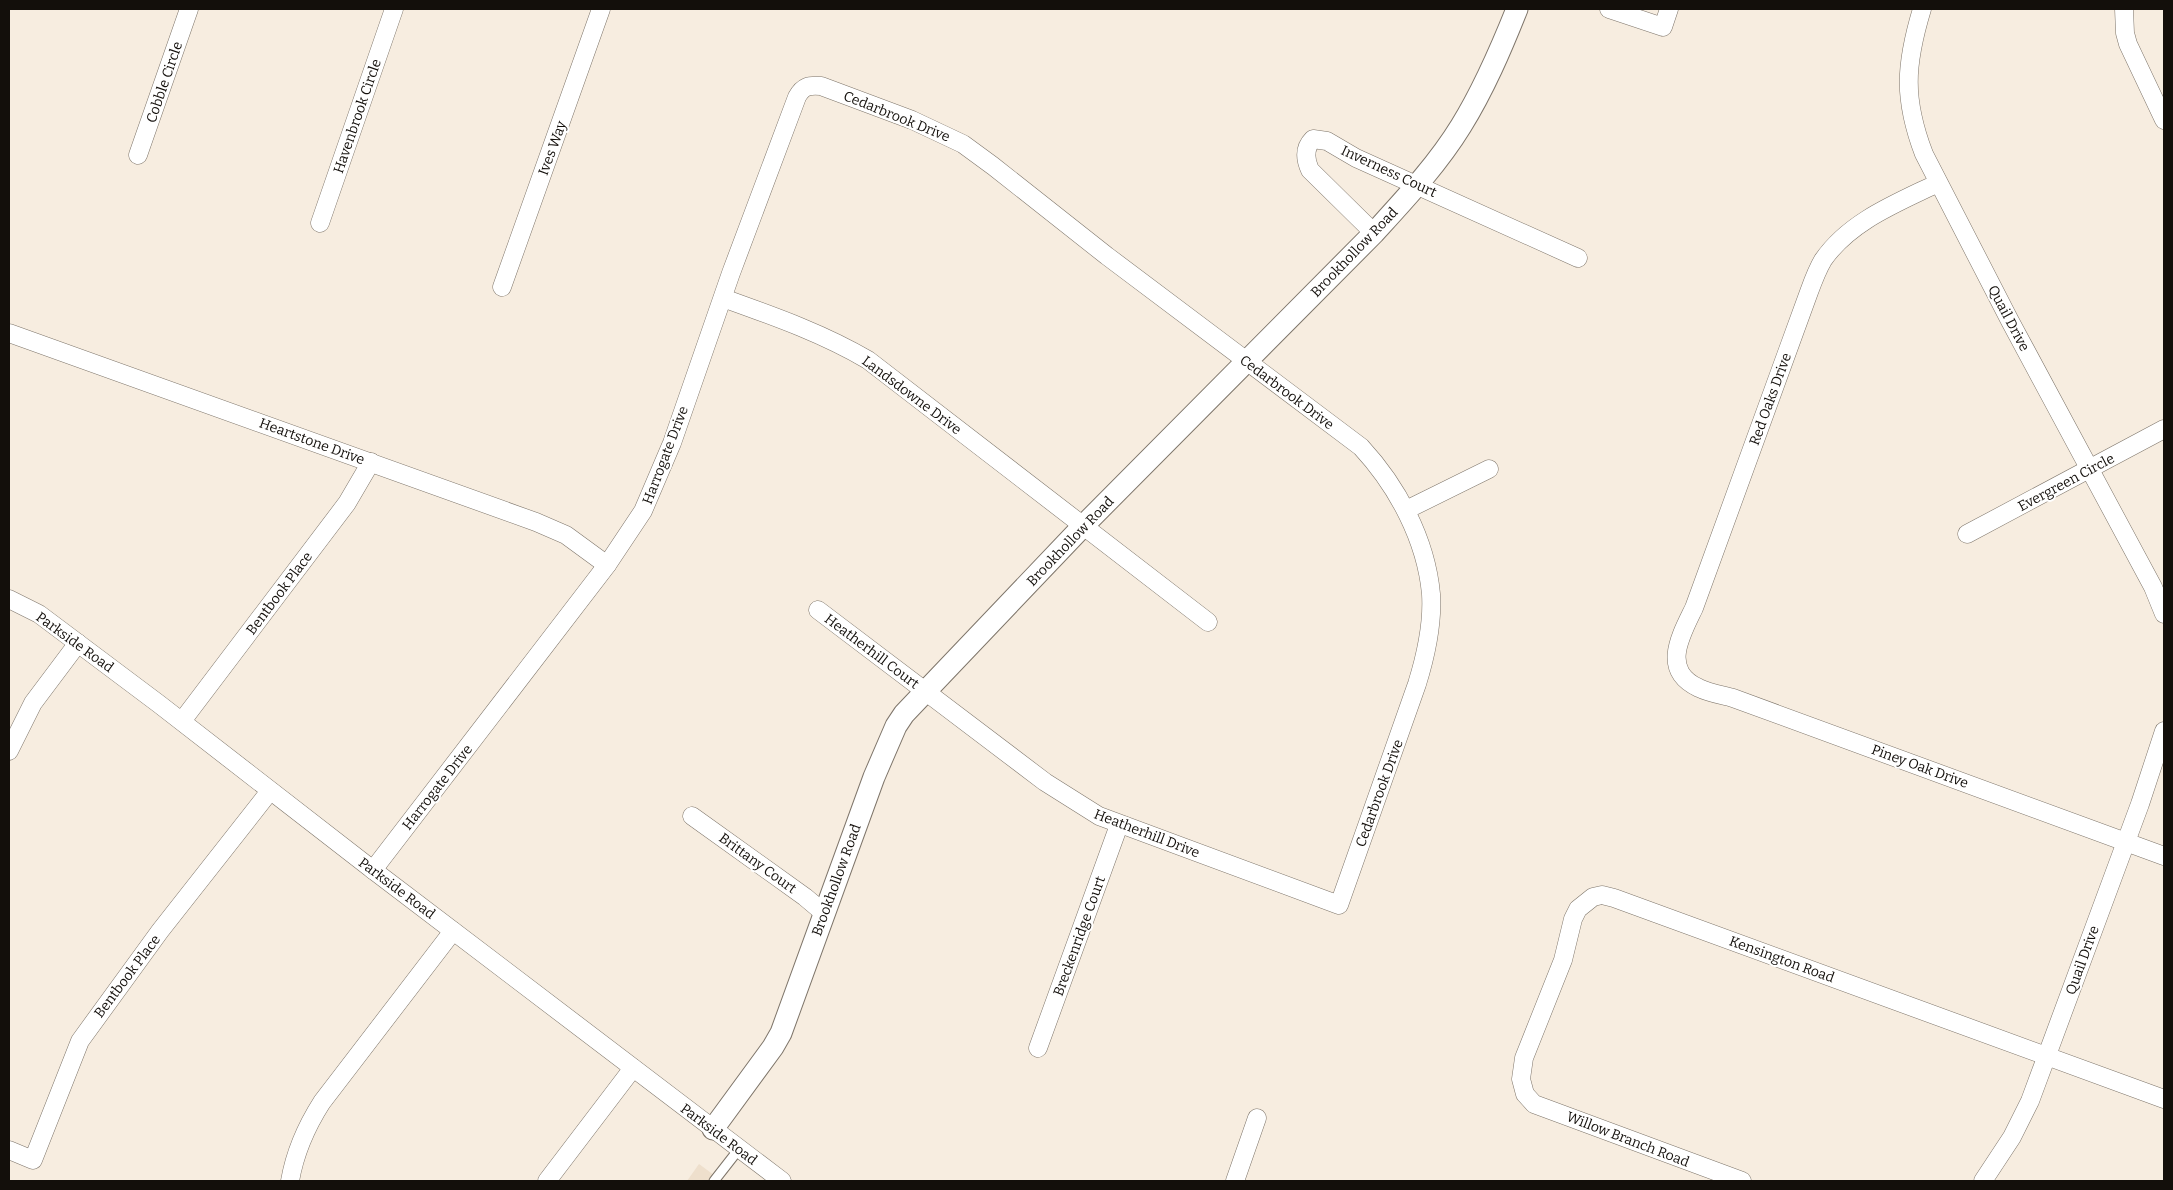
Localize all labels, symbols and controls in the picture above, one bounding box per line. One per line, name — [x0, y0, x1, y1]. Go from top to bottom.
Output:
street label: Cobble Circle — [143, 39, 186, 125]
street label: Havenbrook Circle — [330, 57, 385, 176]
street label: Cedarbrook Drive — [841, 87, 953, 146]
street label: Ives Way — [535, 118, 570, 178]
street label: Inverness Court — [1338, 142, 1439, 201]
street label: Brookhollow Road — [1307, 204, 1401, 301]
street label: Quail Drive — [1984, 282, 2033, 354]
street label: Red Oaks Drive — [1746, 351, 1795, 448]
street label: Landsdowne Drive — [859, 352, 965, 438]
street label: Cedarbrook Drive — [1236, 352, 1337, 433]
street label: Harrogate Drive — [639, 404, 692, 507]
street label: Heartstone Drive — [257, 415, 367, 468]
street label: Evergreen Circle — [2015, 450, 2117, 515]
street label: Brookhollow Road — [1023, 493, 1117, 590]
street label: Bentbook Place — [243, 548, 316, 638]
street label: Parkside Road — [33, 609, 117, 676]
street label: Heatherhill Court — [821, 610, 922, 692]
street label: Cedarbrook Drive — [1352, 737, 1407, 849]
street label: Harrogate Drive — [399, 741, 476, 833]
street label: Piney Oak Drive — [1869, 741, 1971, 792]
street label: Heatherhill Drive — [1092, 806, 1202, 861]
street label: Brookhollow Road — [808, 822, 865, 938]
street label: Brittany Court — [716, 830, 800, 897]
street label: Parkside Road — [355, 854, 438, 923]
street label: Breckenridge Court — [1050, 874, 1109, 998]
street label: Quail Drive — [2062, 923, 2103, 997]
street label: Bentbook Place — [91, 931, 164, 1021]
street label: Kensington Road — [1727, 933, 1837, 986]
street label: Parkside Road — [677, 1100, 760, 1169]
street label: Willow Branch Road — [1564, 1108, 1692, 1171]

